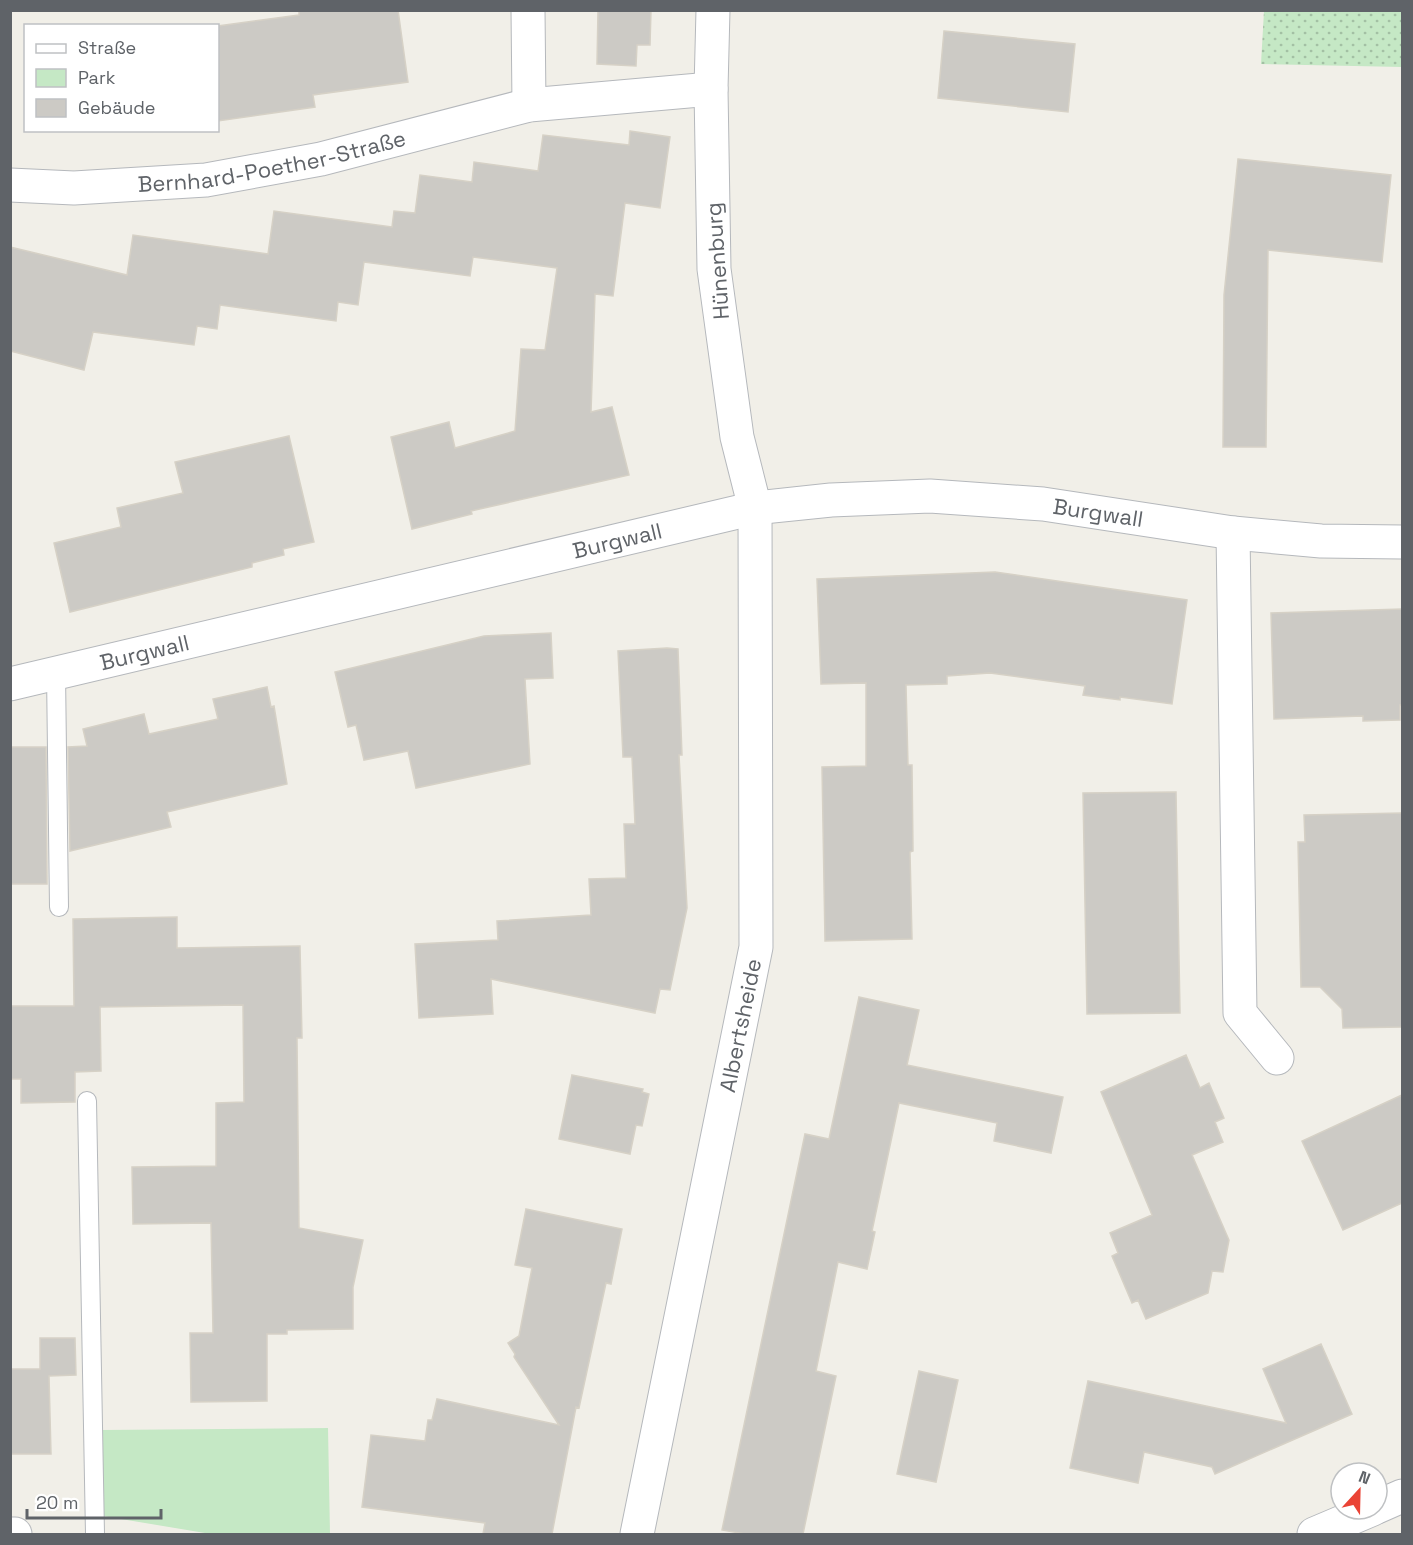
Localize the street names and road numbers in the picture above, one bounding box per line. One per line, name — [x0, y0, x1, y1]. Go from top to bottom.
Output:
street label: Bernhard-Poether-Straße — [137, 124, 409, 198]
street label: Hünenburg — [699, 201, 735, 321]
street label: Burgwall — [1051, 492, 1145, 533]
street label: Burgwall — [570, 516, 665, 565]
street label: Burgwall — [97, 628, 192, 676]
street label: Albertsheide — [713, 956, 767, 1095]

